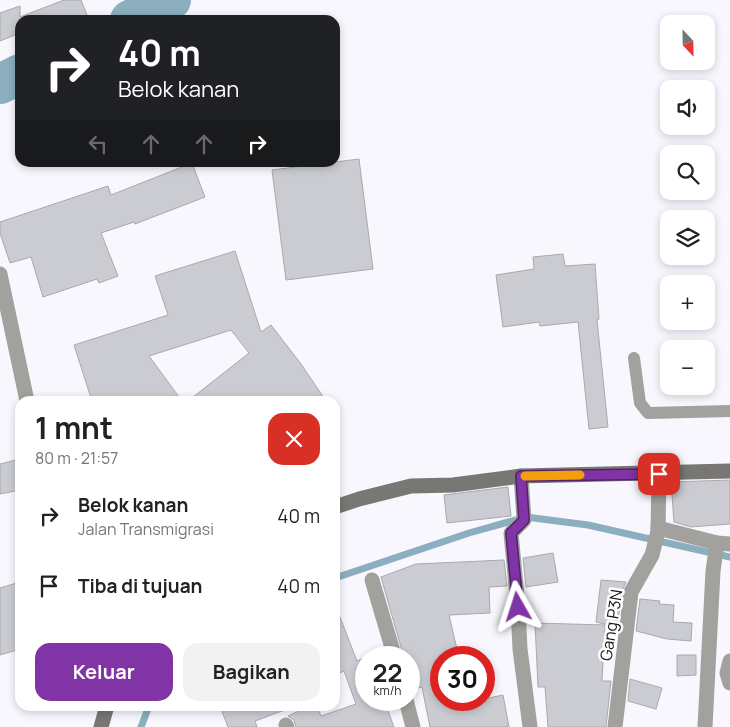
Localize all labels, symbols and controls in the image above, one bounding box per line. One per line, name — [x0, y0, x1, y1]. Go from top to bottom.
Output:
north arrow — [660, 15, 715, 70]
map controls — [660, 15, 715, 395]
text: 40 m — [118, 29, 201, 77]
icon: right — [35, 35, 100, 100]
text: Belok kanan — [118, 74, 239, 104]
button: sound — [660, 80, 715, 135]
icon: left — [84, 130, 112, 158]
icon: ahead — [137, 130, 165, 158]
icon: ahead — [190, 130, 218, 158]
icon: right — [243, 130, 271, 158]
button: search — [660, 145, 715, 200]
button: layers — [660, 210, 715, 265]
button: + — [660, 275, 715, 330]
button: − — [660, 340, 715, 395]
text: 1 mnt — [35, 407, 113, 448]
button: close — [268, 413, 320, 465]
text: 80 m · 21:57 — [35, 447, 118, 469]
pin — [638, 453, 680, 495]
icon: arrive — [645, 460, 673, 488]
text: Belok kanan — [78, 492, 188, 518]
icon: right — [35, 502, 63, 530]
text: 40 m — [277, 503, 320, 529]
text: Jalan Transmigrasi — [78, 518, 214, 540]
icon: arrive — [35, 572, 63, 600]
text: Tiba di tujuan — [78, 573, 202, 599]
text: 40 m — [277, 573, 320, 599]
position arrow — [491, 580, 543, 632]
street label: Gang P3N — [595, 588, 627, 662]
button: Keluar — [35, 643, 173, 701]
button: Bagikan — [183, 643, 320, 701]
speed limit sign: 30 — [430, 646, 495, 711]
text: 22 — [373, 655, 402, 690]
text: km/h — [374, 682, 401, 699]

